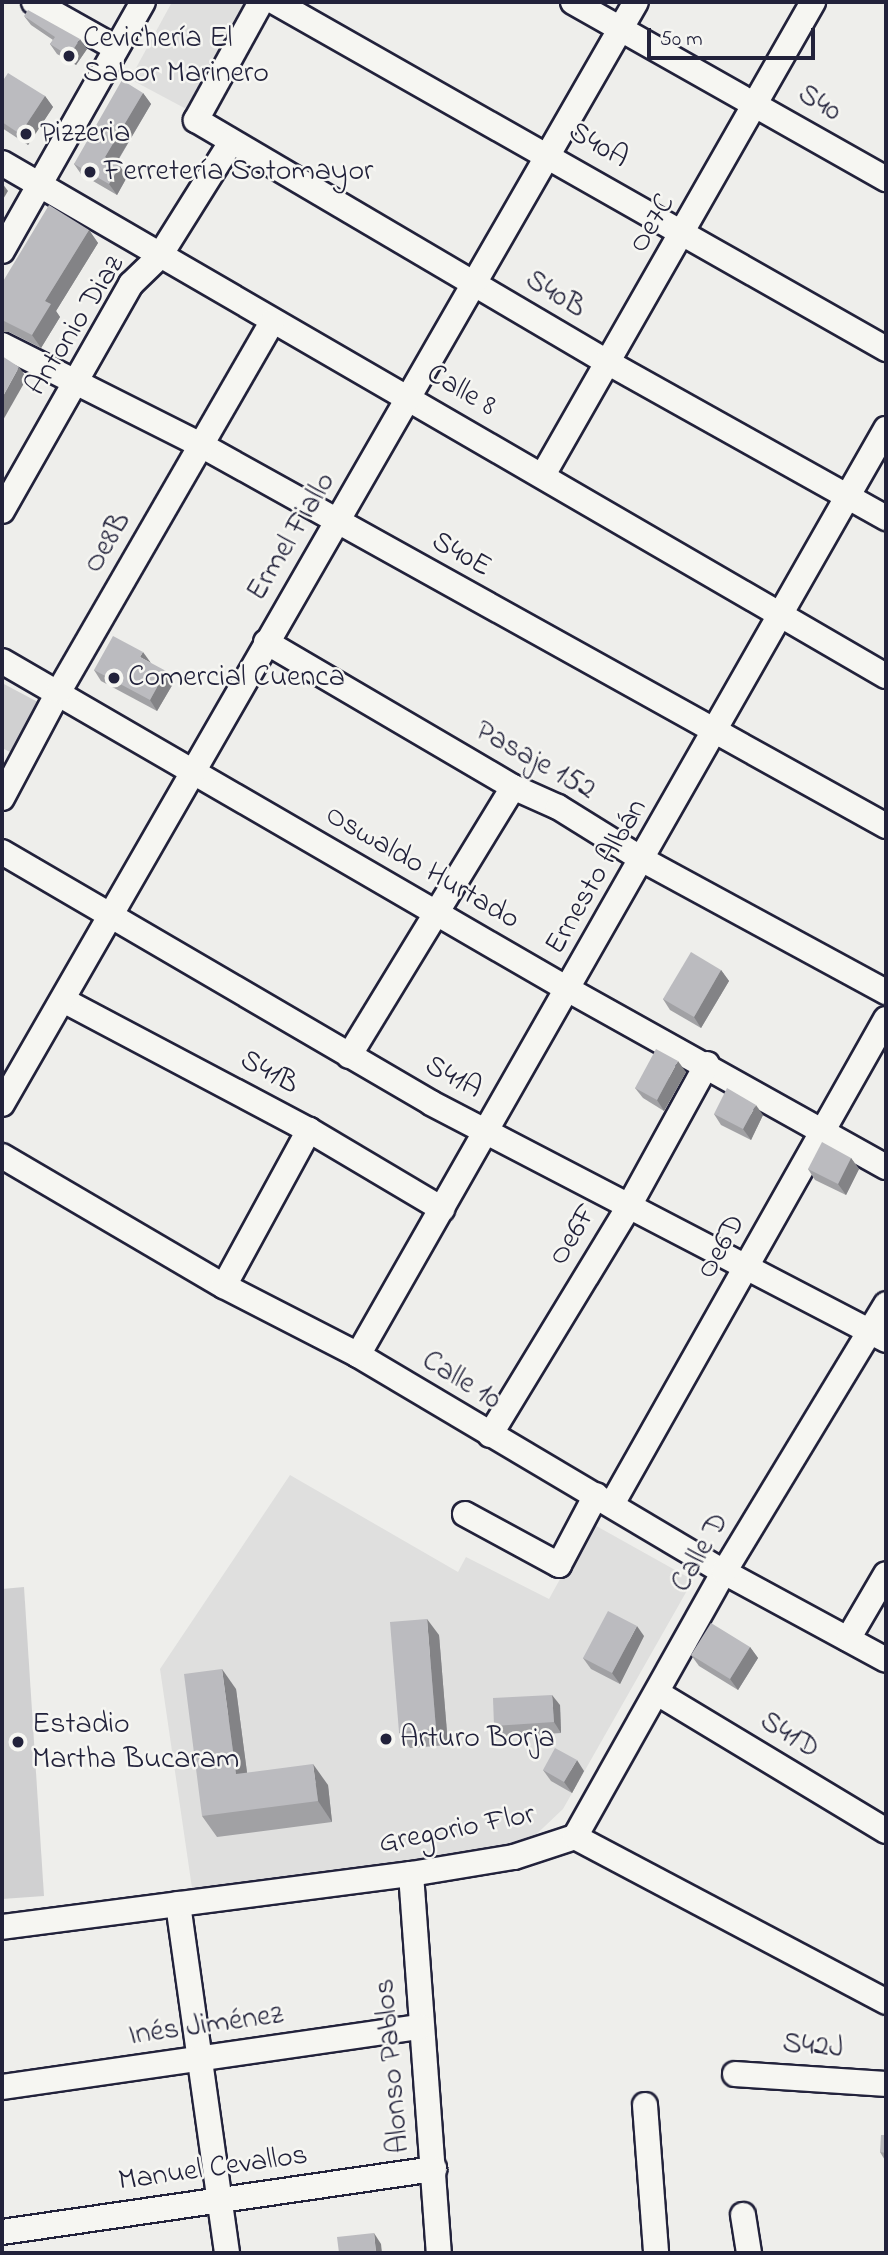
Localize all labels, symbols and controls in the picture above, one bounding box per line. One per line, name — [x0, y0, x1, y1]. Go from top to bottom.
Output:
scale bar — [650, 14, 818, 58]
place label: Cevichería El Sabor Marinero — [83, 21, 269, 91]
text: 50 m — [660, 25, 703, 55]
marker: Cevichería El Sabor Marinero — [61, 48, 77, 64]
street label: S40 — [791, 77, 847, 131]
street label: S40A — [562, 115, 634, 177]
place label: Pizzeria — [40, 116, 130, 152]
marker: Pizzeria — [18, 126, 34, 142]
place label: Ferretería Sotomayor — [104, 154, 373, 190]
marker: Ferretería Sotomayor — [82, 164, 98, 180]
street label: Oe7C — [622, 188, 684, 260]
street label: Antonio Diaz — [19, 249, 133, 403]
street label: S40B — [518, 263, 592, 327]
street label: Calle 8 — [420, 357, 502, 425]
street label: Ermel Fiallo — [240, 466, 344, 608]
street label: Oe8B — [76, 506, 140, 580]
street label: S40E — [425, 524, 497, 586]
place label: Comercial Cuenca — [128, 660, 345, 696]
marker: Comercial Cuenca — [106, 670, 122, 686]
street label: Pasaje 152 — [469, 713, 601, 809]
street label: Ernesto Albán — [538, 793, 656, 961]
street label: Oswaldo Hurtado — [318, 798, 526, 938]
street label: S41B — [233, 1043, 305, 1103]
street label: S41A — [418, 1048, 488, 1108]
street label: Oe6F — [542, 1198, 606, 1272]
street label: Oe6D — [690, 1208, 754, 1286]
street label: Calle 10 — [415, 1343, 507, 1419]
street label: Calle D — [664, 1507, 738, 1599]
street label: S41D — [753, 1704, 825, 1768]
place label: Estadio Martha Bucaram — [32, 1707, 239, 1778]
place label: Arturo Borja — [400, 1721, 555, 1757]
marker: Arturo Borja — [378, 1731, 394, 1747]
marker: Estadio Martha Bucaram — [10, 1734, 26, 1750]
street label: Gregorio Flor — [376, 1797, 538, 1863]
street label: Alonso Pablos — [367, 1977, 419, 2155]
street label: Inés Jiménez — [126, 1997, 286, 2055]
street label: S42J — [781, 2027, 845, 2067]
street label: Manuel Cevallos — [116, 2138, 310, 2200]

